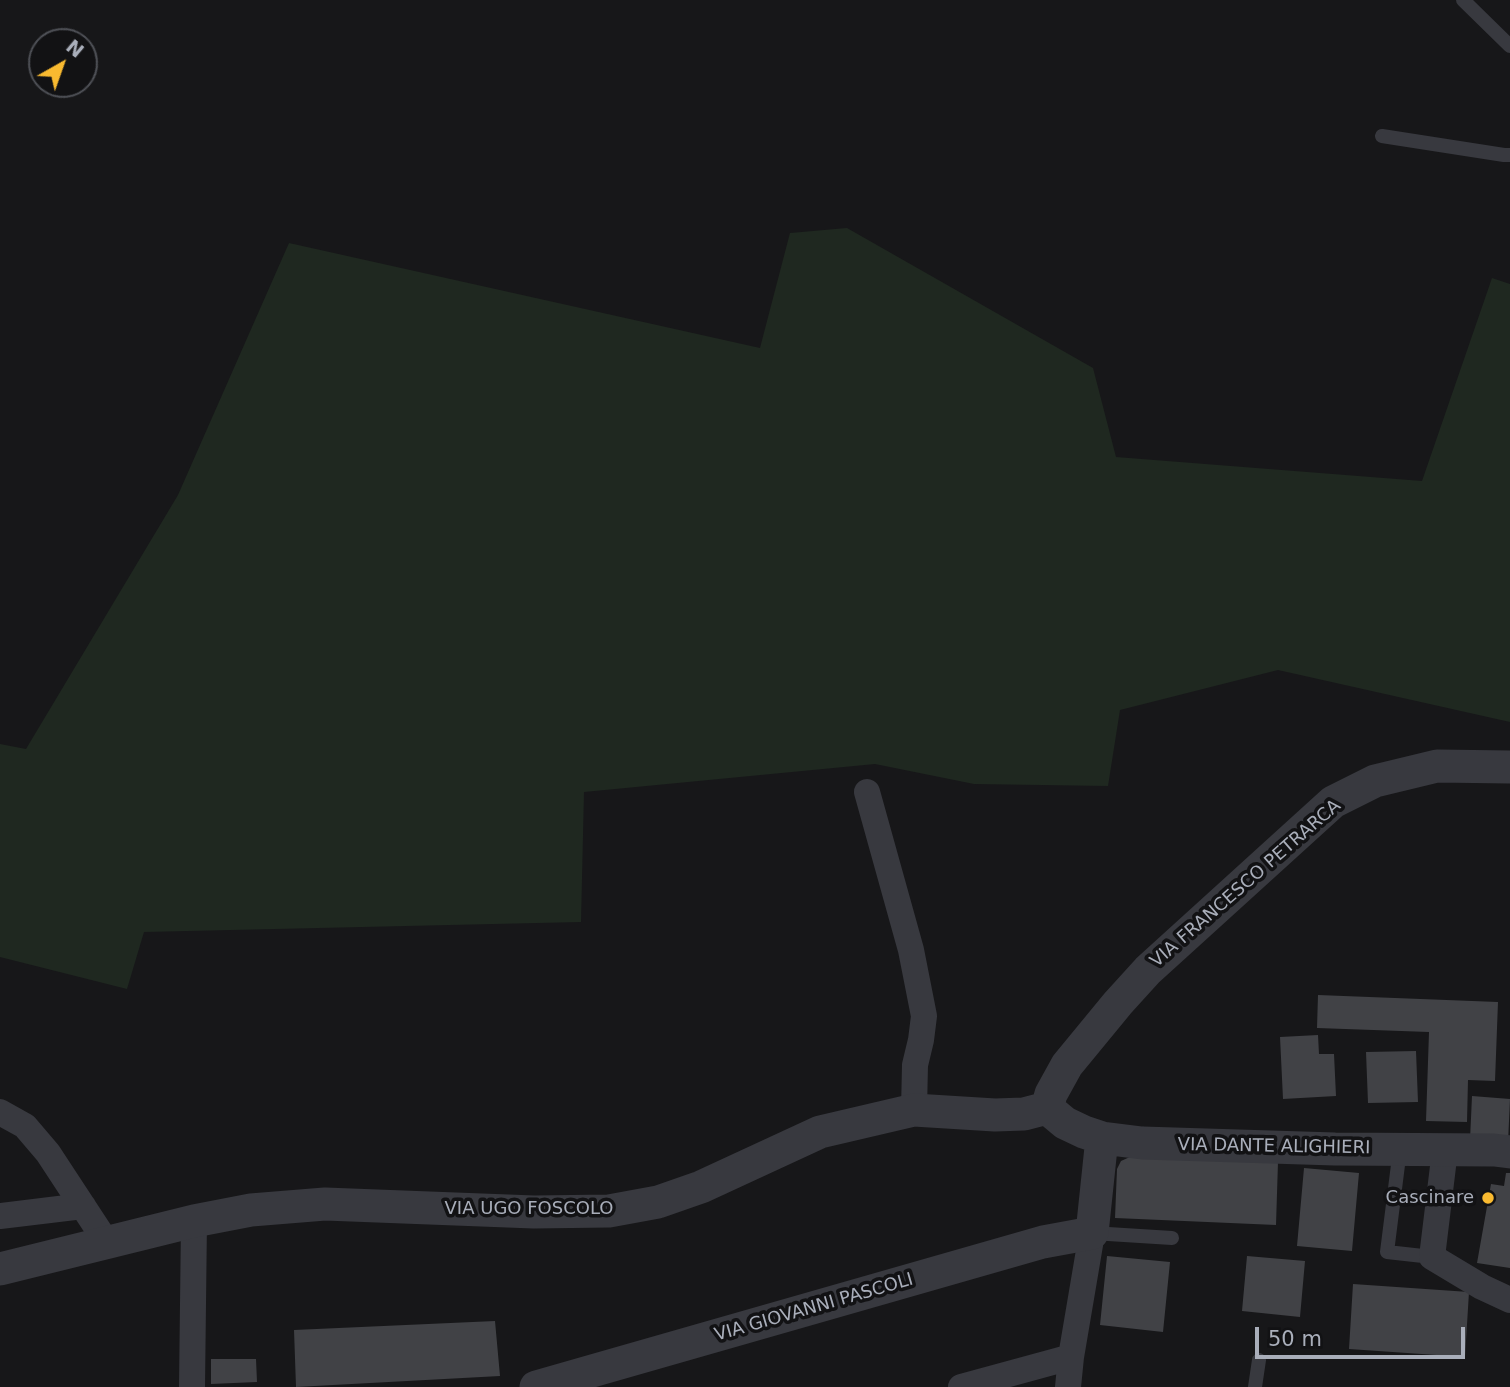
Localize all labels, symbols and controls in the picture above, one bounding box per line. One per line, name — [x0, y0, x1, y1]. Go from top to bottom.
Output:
north arrow — [28, 28, 98, 98]
text: N — [62, 35, 88, 62]
street label: VIA FRANCESCO PETRARCA — [1146, 795, 1346, 973]
street label: VIA DANTE ALIGHIERI — [1177, 1135, 1371, 1159]
place label: Cascinare — [1386, 1187, 1474, 1209]
marker: Cascinare — [1480, 1190, 1496, 1206]
street label: VIA UGO FOSCOLO — [445, 1198, 613, 1220]
street label: VIA GIOVANNI PASCOLI — [712, 1269, 916, 1347]
scale bar — [1258, 1314, 1468, 1358]
text: 50 m — [1268, 1327, 1322, 1351]

